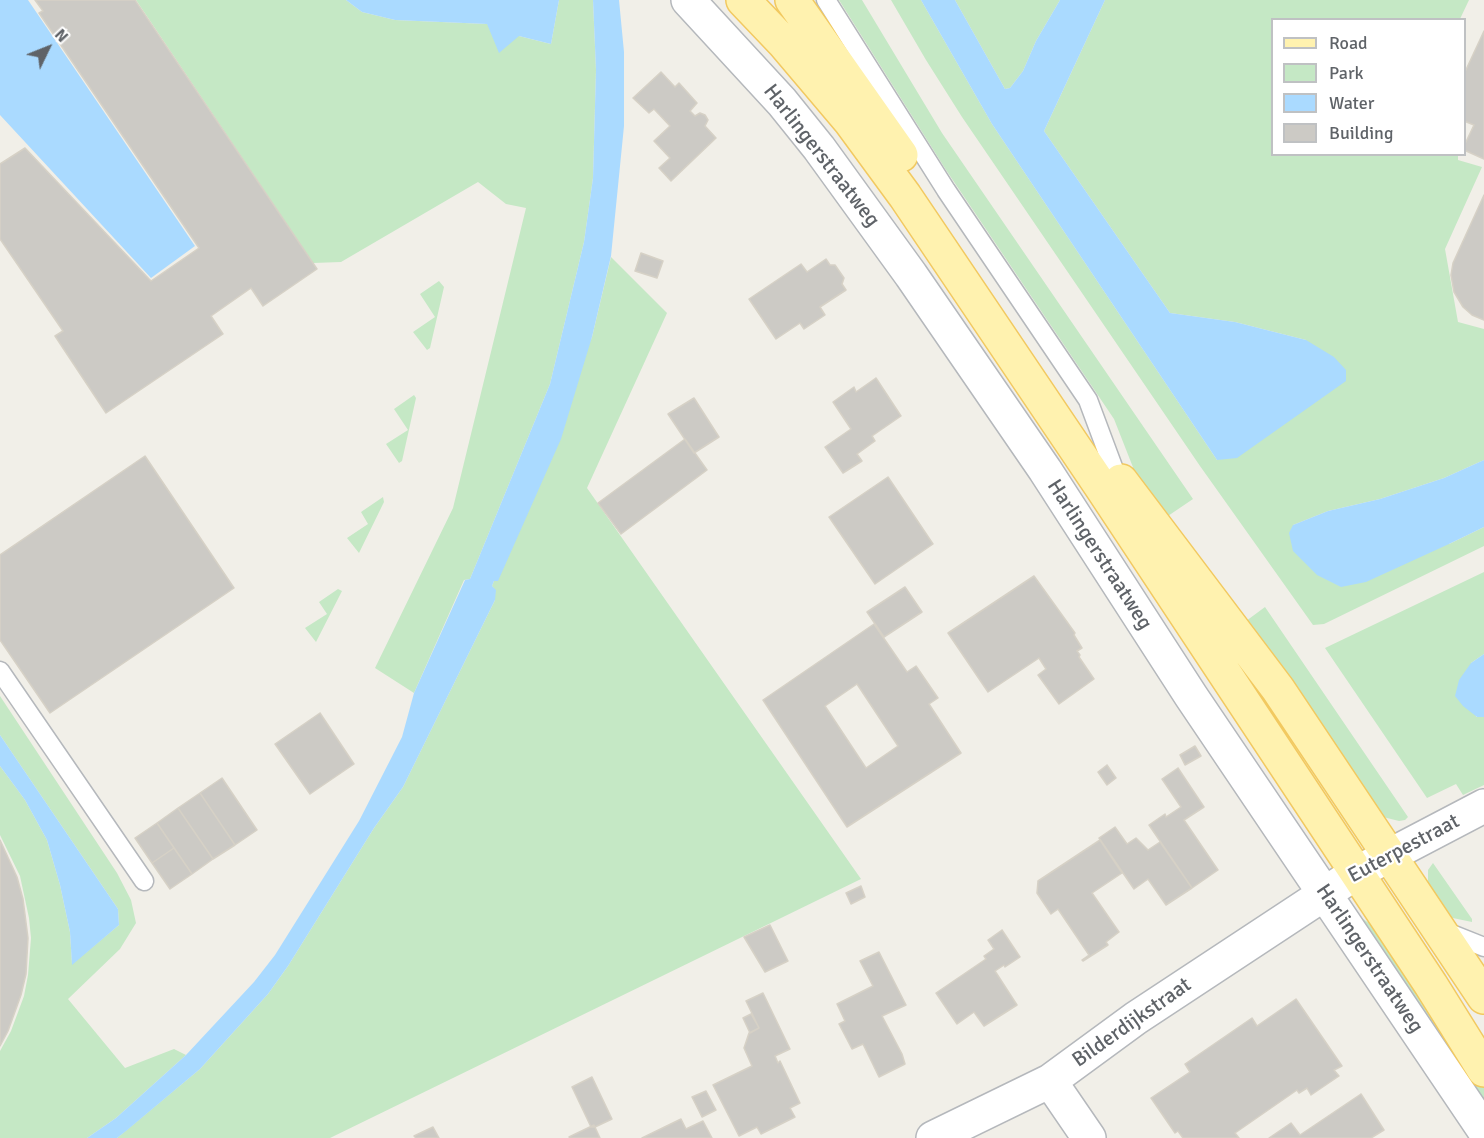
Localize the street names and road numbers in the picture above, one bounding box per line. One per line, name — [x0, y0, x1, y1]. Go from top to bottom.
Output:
street label: Harlingerstraatweg — [757, 80, 885, 232]
street label: Harlingerstraatweg — [1041, 475, 1157, 635]
street label: Euterpestraat — [1344, 809, 1464, 889]
street label: Harlingerstraatweg — [1310, 880, 1428, 1038]
street label: Bilderdijkstraat — [1068, 973, 1196, 1073]

